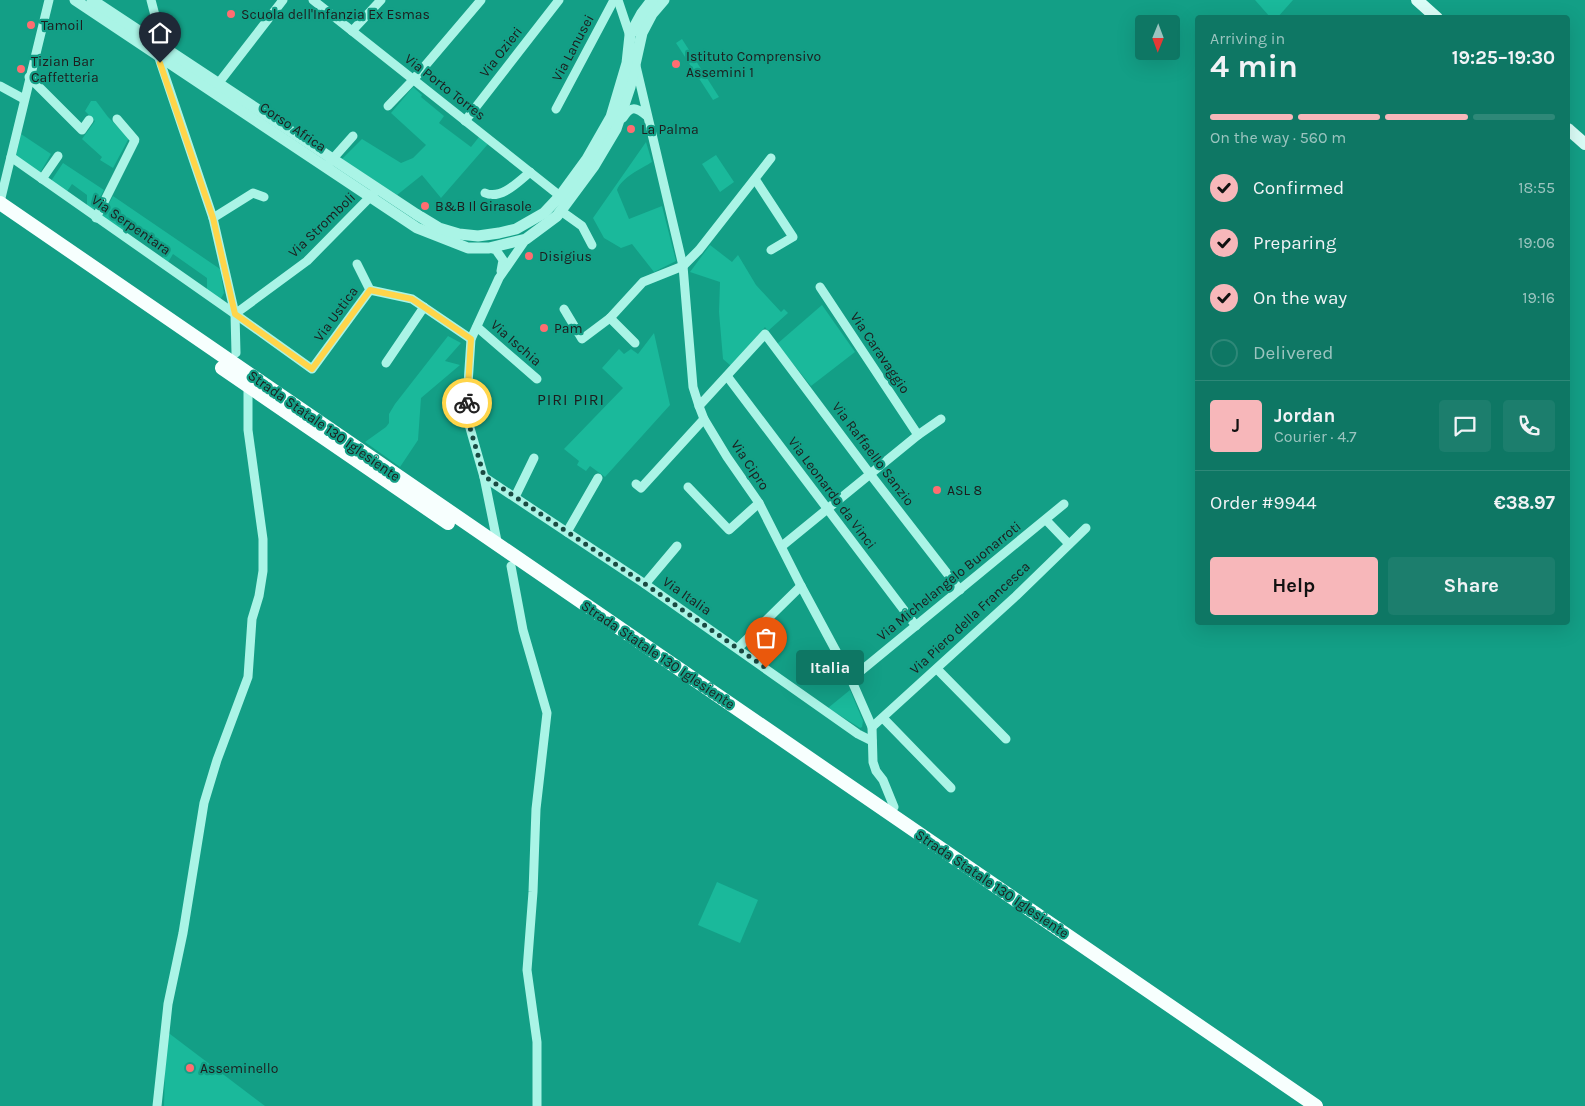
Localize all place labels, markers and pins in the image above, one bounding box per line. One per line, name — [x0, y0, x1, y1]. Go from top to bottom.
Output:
place label: Scuola dell'Infanzia Ex Esmas — [241, 6, 430, 23]
marker: Scuola dell'Infanzia Ex Esmas — [225, 8, 237, 20]
pin — [139, 12, 181, 63]
place label: Tamoil — [41, 17, 83, 34]
marker: Tamoil — [25, 19, 37, 31]
place label: Istituto Comprensivo Assemini 1 — [686, 48, 821, 81]
place label: Tizian Bar Caffetteria — [31, 53, 99, 86]
marker: Istituto Comprensivo Assemini 1 — [670, 58, 682, 70]
marker: Tizian Bar Caffetteria — [15, 63, 27, 75]
place label: La Palma — [641, 121, 699, 138]
marker: La Palma — [625, 123, 637, 135]
place label: B&B Il Girasole — [435, 198, 532, 215]
marker: B&B Il Girasole — [419, 200, 431, 212]
place label: Disigius — [539, 248, 592, 265]
marker: Disigius — [523, 250, 535, 262]
place label: Pam — [554, 320, 583, 337]
marker: Pam — [538, 322, 550, 334]
place label: ASL 8 — [947, 482, 982, 499]
marker: ASL 8 — [931, 484, 943, 496]
pin — [745, 617, 787, 668]
callout: Italia — [796, 650, 864, 686]
place label: Asseminello — [200, 1060, 278, 1077]
marker: Asseminello — [184, 1062, 196, 1074]

